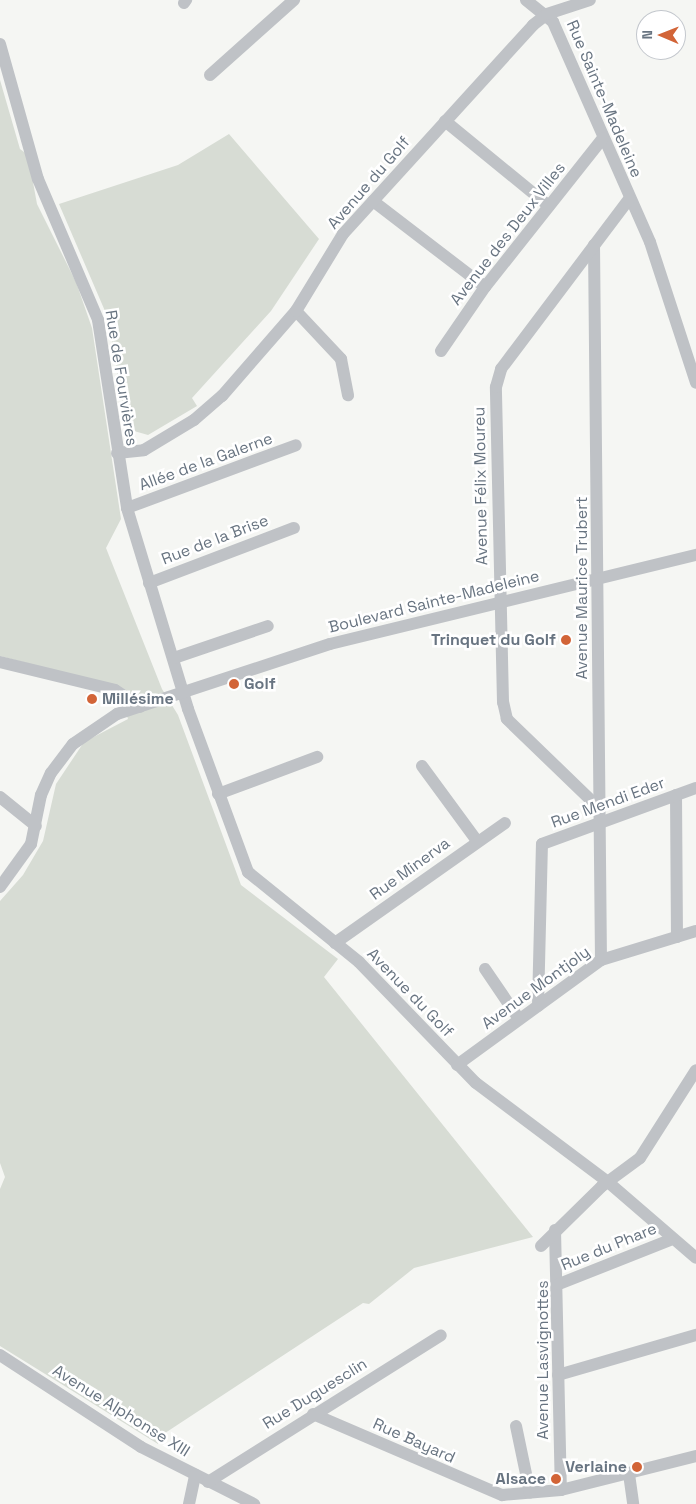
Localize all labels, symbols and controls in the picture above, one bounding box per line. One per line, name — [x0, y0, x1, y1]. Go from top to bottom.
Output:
north arrow — [636, 10, 686, 60]
street label: Rue Sainte-Madeleine — [562, 17, 646, 181]
text: N — [638, 30, 656, 40]
street label: Avenue du Golf — [324, 133, 414, 233]
street label: Avenue des Deux Villes — [446, 159, 570, 309]
street label: Rue de Fourvières — [101, 309, 141, 447]
street label: Avenue Félix Moureu — [470, 407, 492, 565]
street label: Allée de la Galerne — [137, 429, 275, 495]
street label: Avenue Maurice Trubert — [572, 496, 592, 680]
street label: Rue de la Brise — [159, 511, 271, 569]
street label: Boulevard Sainte-Madeleine — [327, 566, 541, 638]
place label: Trinquet du Golf — [431, 630, 556, 650]
marker: Trinquet du Golf — [560, 634, 572, 646]
place label: Golf — [244, 674, 276, 694]
marker: Golf — [228, 678, 240, 690]
place label: Millésime — [102, 689, 174, 709]
marker: Millésime — [86, 693, 98, 705]
street label: Rue Mendi Eder — [548, 774, 668, 832]
street label: Rue Minerva — [366, 834, 454, 904]
street label: Avenue Montjoly — [478, 942, 594, 1034]
street label: Avenue du Golf — [363, 945, 457, 1041]
street label: Rue du Phare — [558, 1219, 660, 1275]
street label: Avenue Lasvignottes — [533, 1280, 553, 1440]
street label: Rue Duguesclin — [259, 1354, 371, 1434]
street label: Avenue Alphonse XIII — [49, 1361, 193, 1461]
street label: Rue Bayard — [370, 1414, 458, 1468]
place label: Verlaine — [565, 1457, 627, 1477]
marker: Verlaine — [631, 1461, 643, 1473]
place label: Alsace — [496, 1469, 546, 1489]
marker: Alsace — [550, 1473, 562, 1485]

